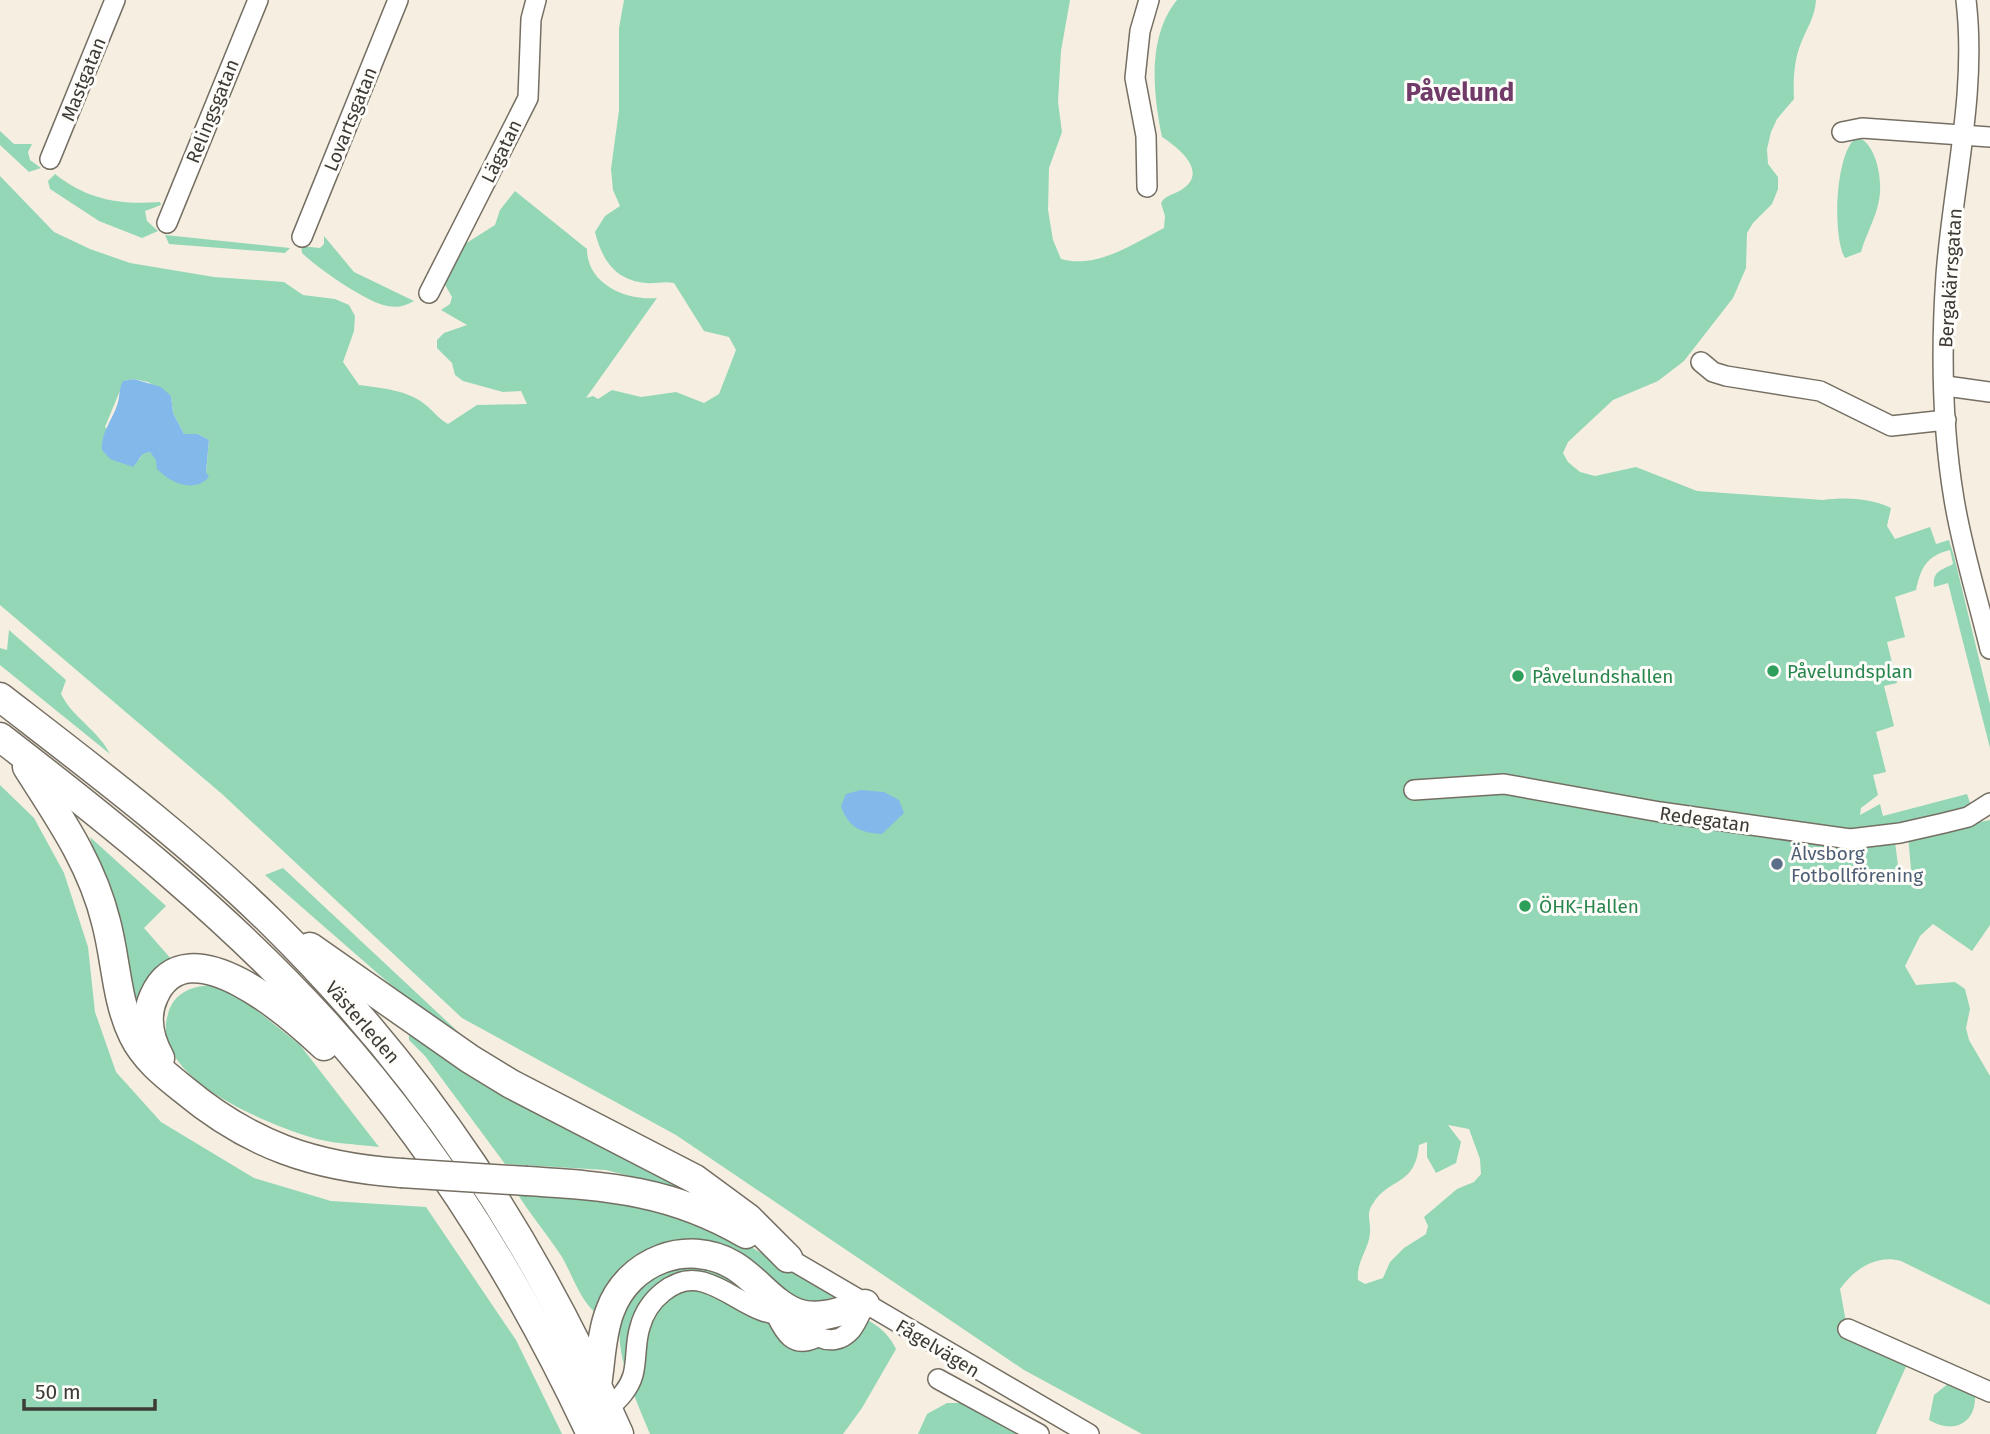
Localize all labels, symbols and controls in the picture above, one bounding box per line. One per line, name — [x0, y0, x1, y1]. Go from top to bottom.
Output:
street label: Mastgatan — [56, 34, 111, 124]
street label: Relingsgatan — [181, 56, 244, 167]
street label: Lovartsgatan — [319, 64, 382, 175]
district label: Påvelund — [1406, 77, 1514, 108]
street label: Lägatan — [476, 116, 527, 187]
street label: Bergakärrsgatan — [1934, 207, 1967, 349]
place label: Påvelundsplan — [1787, 660, 1913, 683]
marker: Påvelundsplan — [1765, 663, 1781, 679]
place label: Påvelundshallen — [1532, 665, 1673, 688]
marker: Påvelundshallen — [1510, 668, 1526, 684]
street label: Redegatan — [1658, 802, 1752, 837]
place label: Älvsborg Fotbollförening — [1791, 842, 1923, 887]
marker: Älvsborg Fotbollförening — [1769, 856, 1785, 872]
place label: ÖHK-Hallen — [1539, 895, 1639, 918]
marker: ÖHK-Hallen — [1517, 898, 1533, 914]
street label: Västerleden — [321, 976, 405, 1068]
street label: Fågelvägen — [892, 1314, 984, 1382]
scale bar — [24, 1368, 156, 1412]
text: 50 m — [35, 1379, 81, 1405]

